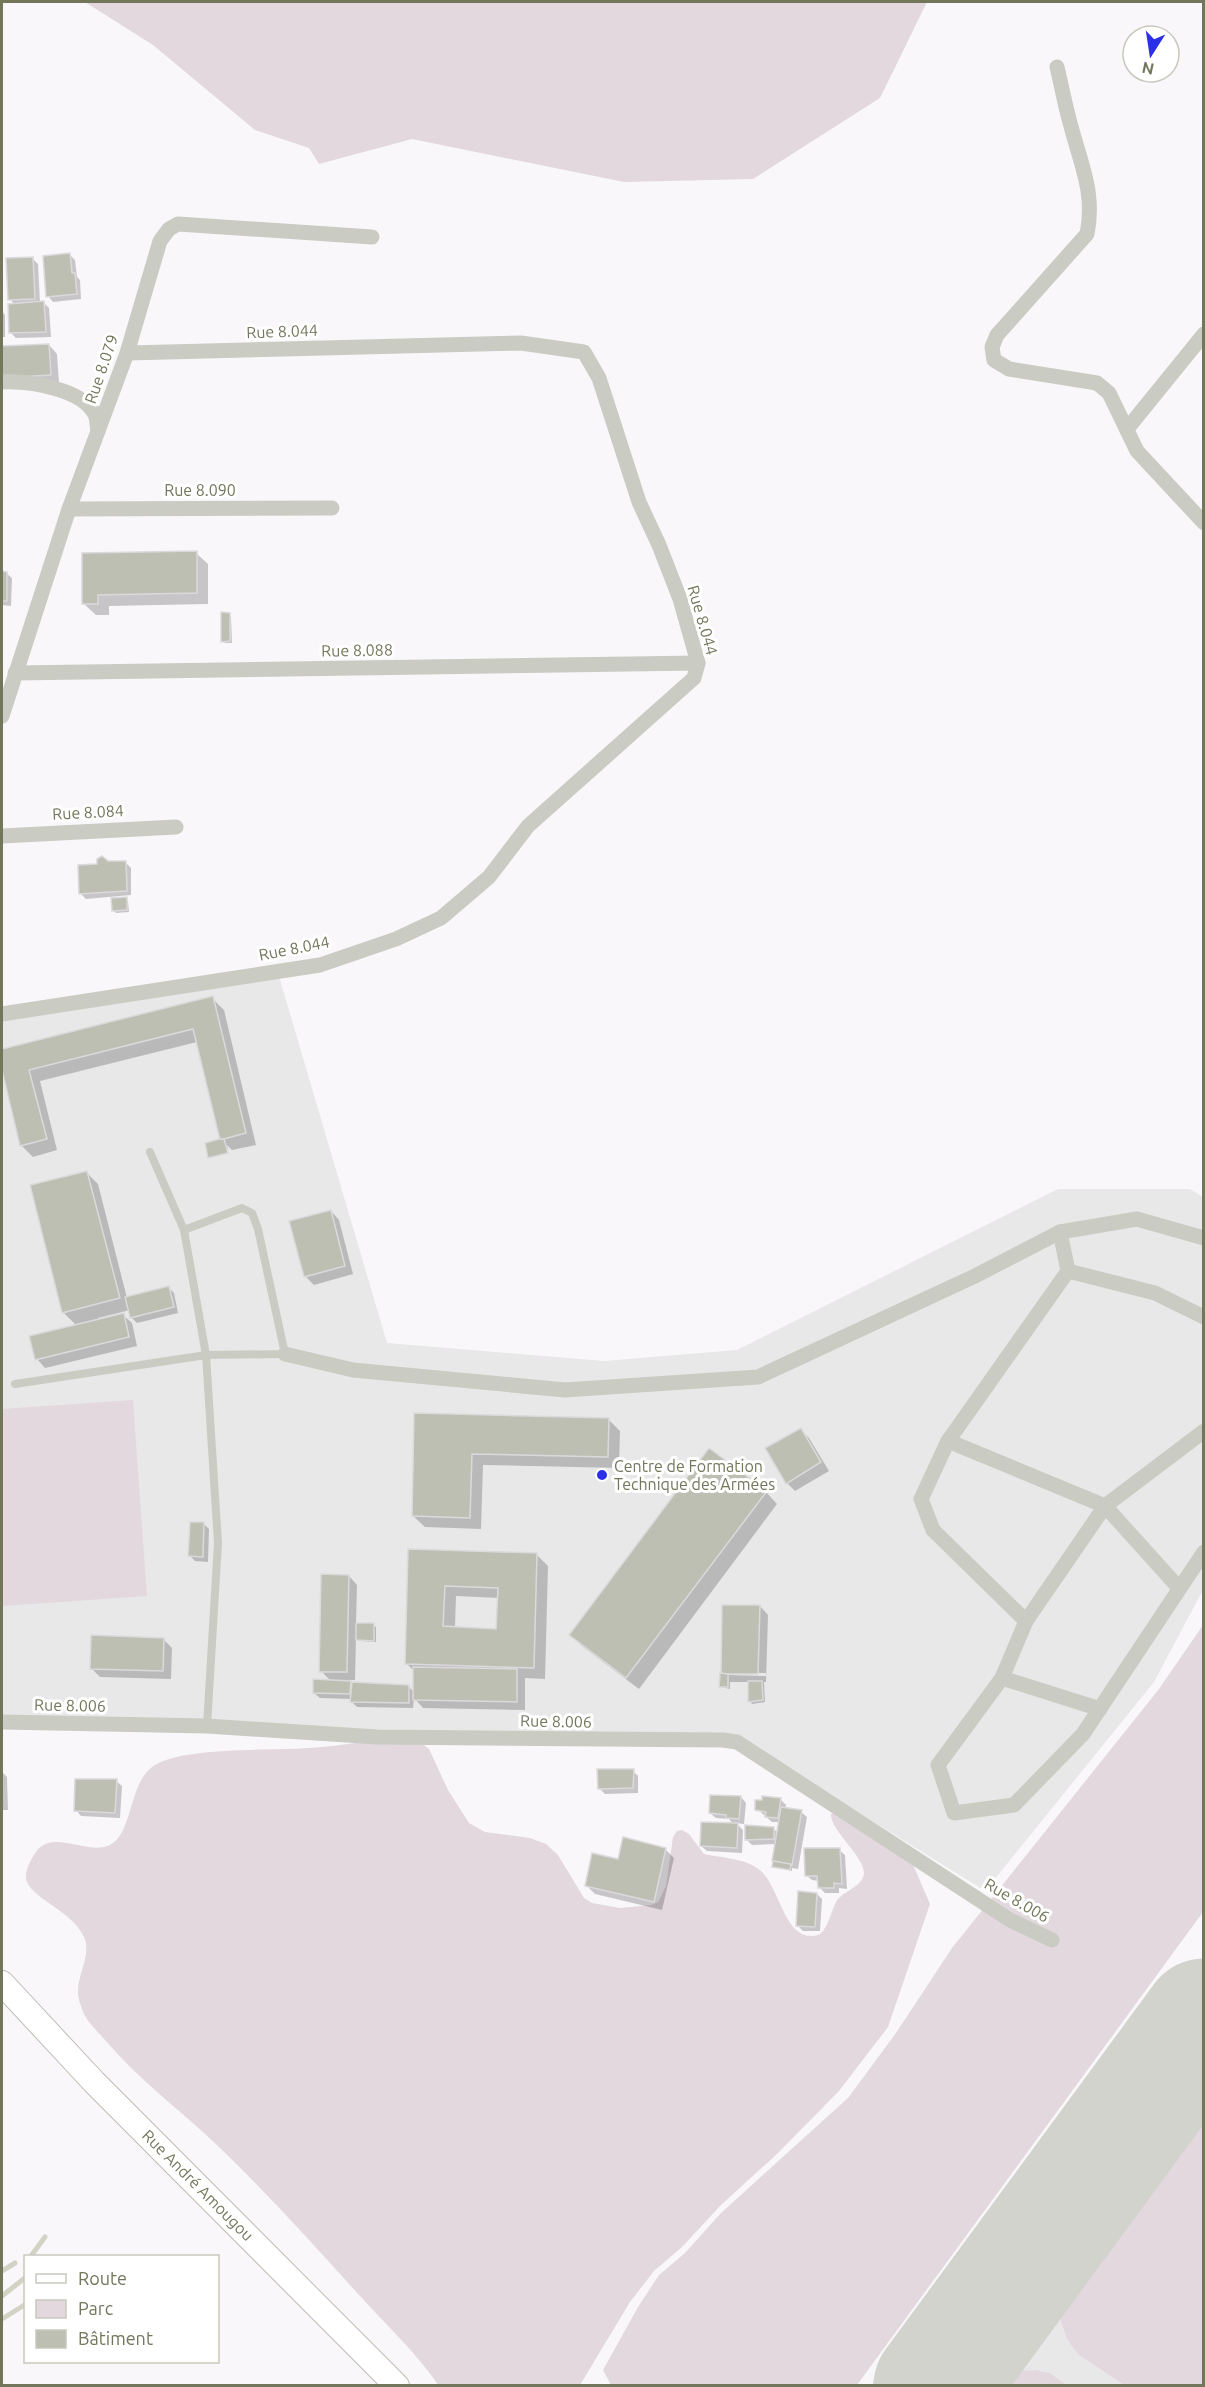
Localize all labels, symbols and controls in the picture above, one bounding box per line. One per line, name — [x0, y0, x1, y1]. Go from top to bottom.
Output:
north arrow — [1121, 24, 1181, 84]
text: N — [1140, 59, 1156, 79]
street label: Rue 8.044 — [246, 321, 318, 341]
street label: Rue 8.079 — [81, 332, 121, 406]
street label: Rue 8.090 — [164, 481, 236, 499]
street label: Rue 8.044 — [684, 583, 722, 657]
street label: Rue 8.088 — [321, 640, 393, 660]
street label: Rue 8.084 — [52, 801, 124, 823]
street label: Rue 8.044 — [257, 932, 331, 964]
place label: Centre de Formation Technique des Armées — [614, 1457, 775, 1493]
marker: Centre de Formation Technique des Armées — [595, 1468, 609, 1482]
street label: Rue 8.006 — [34, 1695, 106, 1715]
street label: Rue 8.006 — [520, 1711, 592, 1731]
street label: Rue 8.006 — [981, 1874, 1053, 1926]
street label: Rue André Amougou — [139, 2126, 257, 2244]
legend — [24, 2255, 219, 2363]
text: Route — [78, 2268, 127, 2288]
text: Parc — [78, 2298, 113, 2318]
text: Bâtiment — [78, 2328, 153, 2348]

